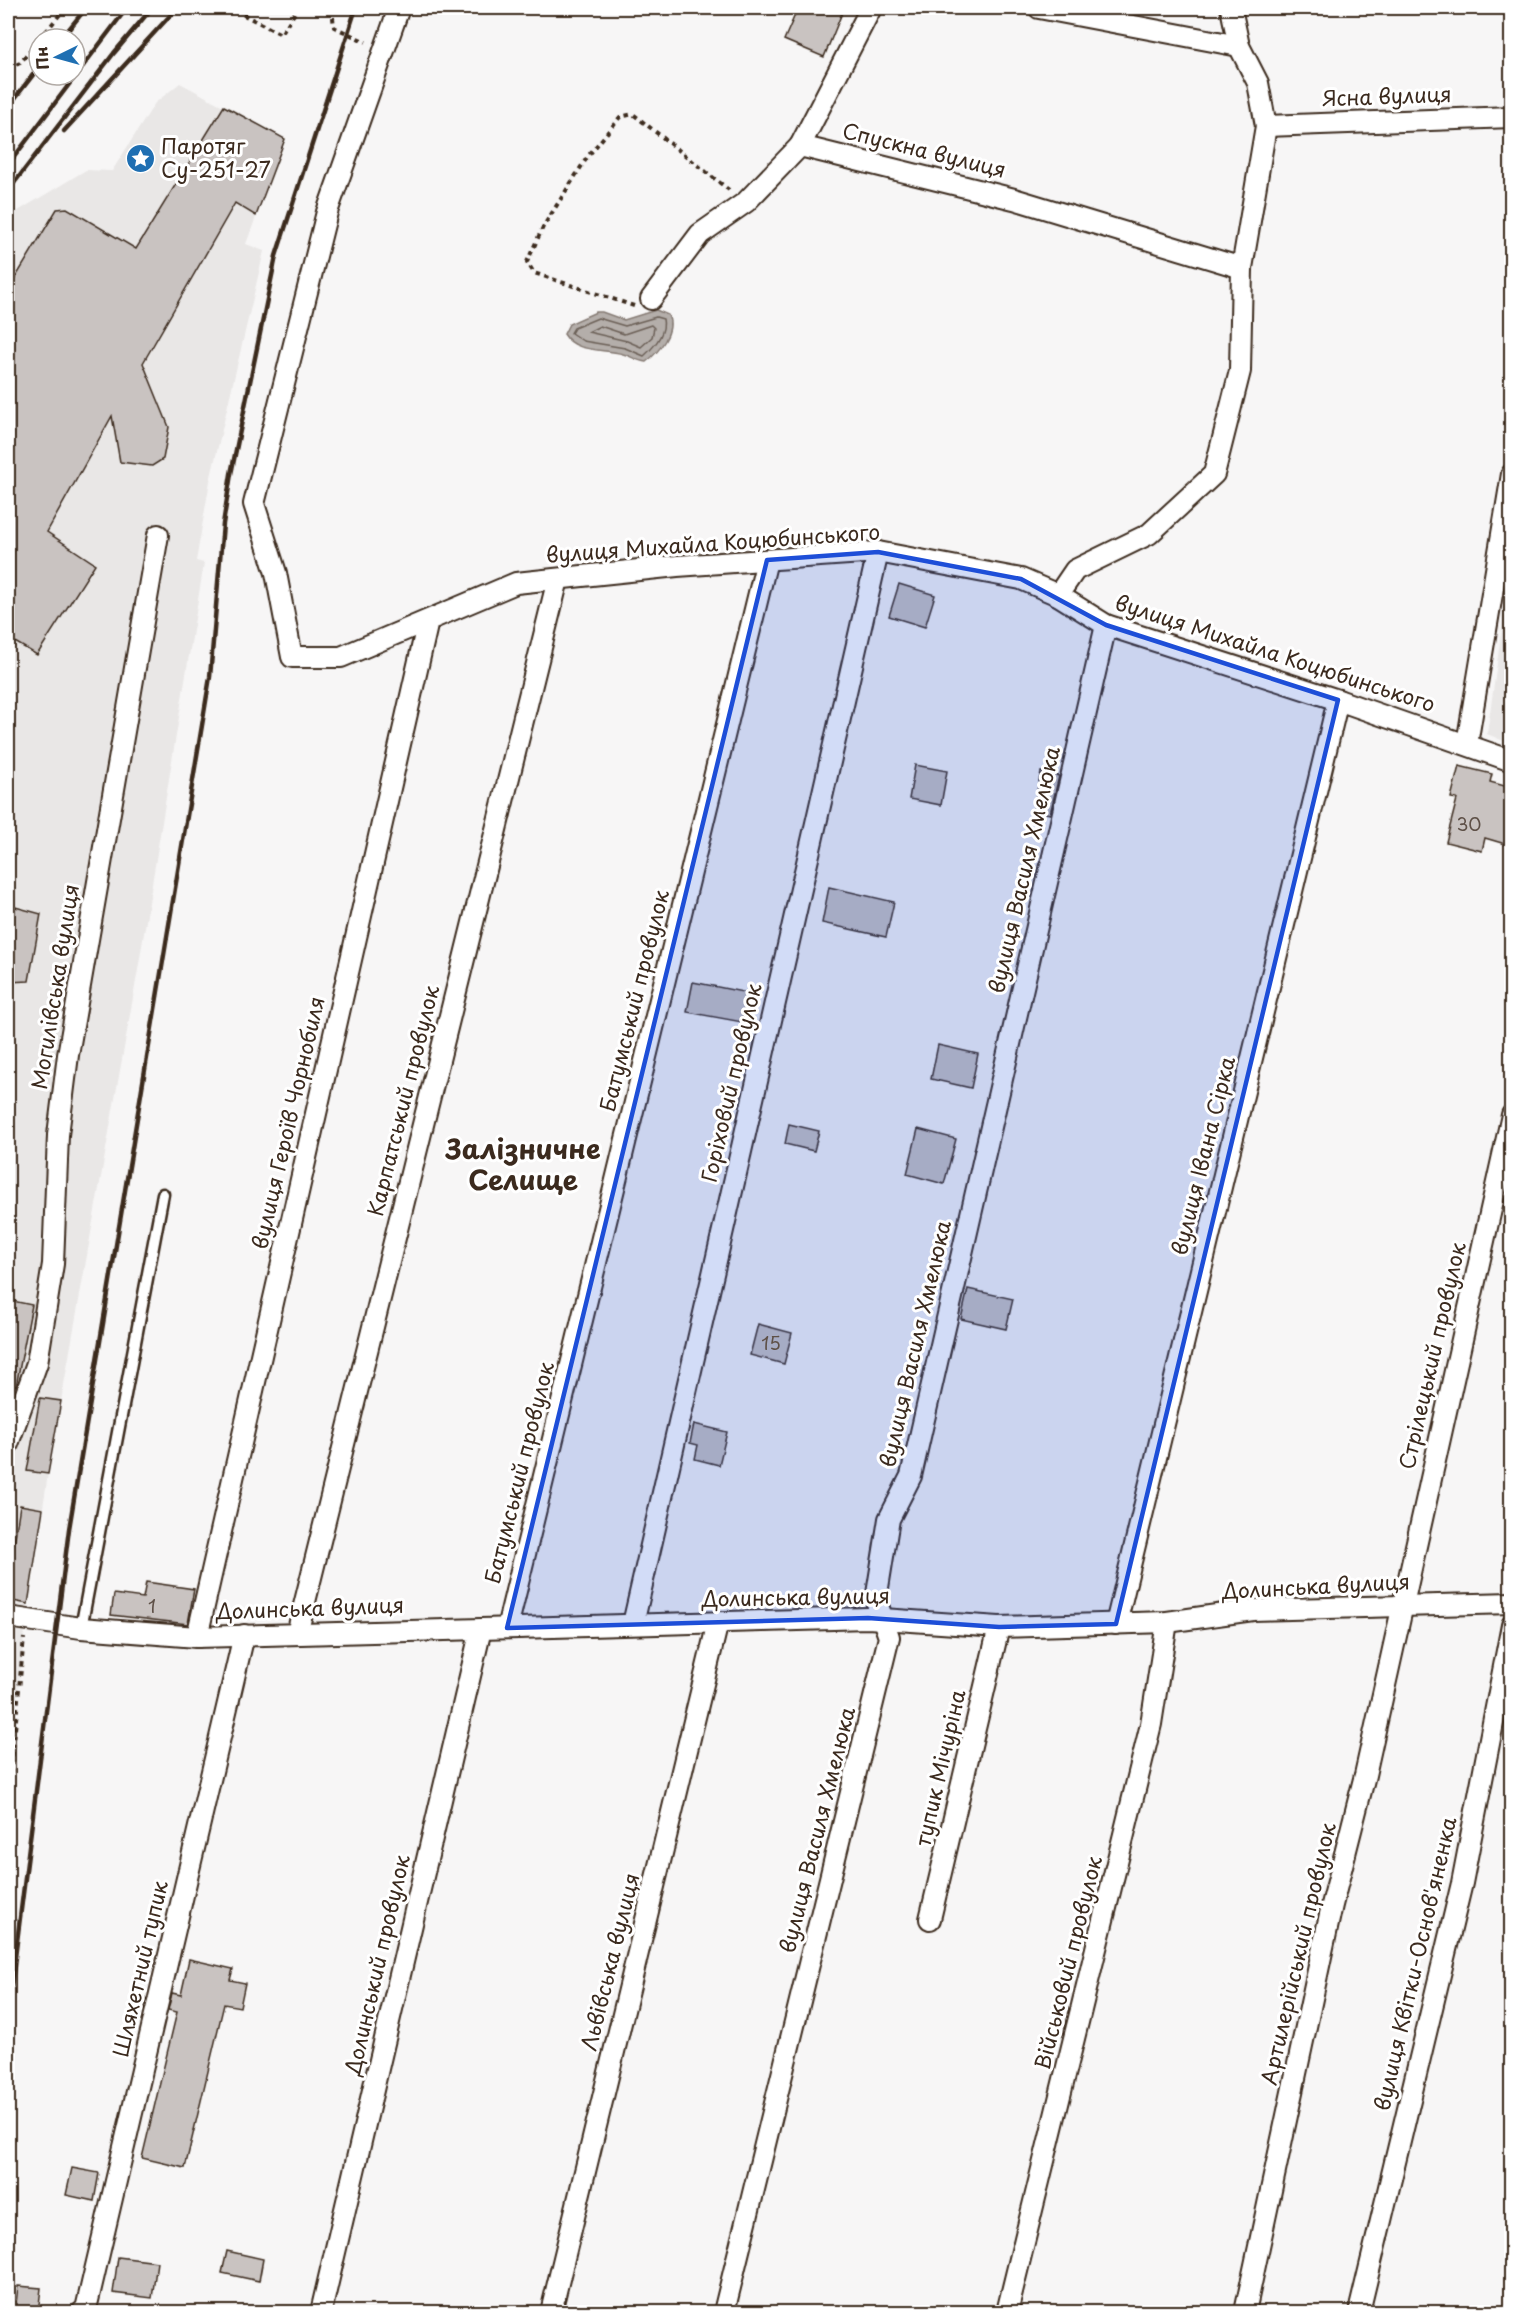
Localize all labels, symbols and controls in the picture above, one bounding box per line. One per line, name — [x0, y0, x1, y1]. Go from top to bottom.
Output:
north arrow — [27, 27, 87, 87]
text: Пн — [28, 46, 54, 71]
street label: Ясна вулиця — [1322, 77, 1452, 113]
street label: Спускна вулиця — [839, 113, 1010, 185]
place label: Паротяг Су-251-27 — [161, 129, 271, 185]
place icon: Паротяг Су-251-27 — [124, 143, 156, 175]
street label: вулиця Михайла Коцюбинського — [545, 514, 881, 570]
street label: вулиця Михайла Коцюбинського — [1111, 585, 1440, 719]
street label: вулиця Василя Хмелюка — [979, 743, 1067, 996]
house number: 30 — [1456, 810, 1482, 837]
street label: Могилівська вулиця — [22, 882, 86, 1092]
street label: Батумський провулок — [590, 886, 676, 1115]
street label: Горіховий провулок — [692, 979, 769, 1185]
street label: Карпатський провулок — [358, 981, 446, 1219]
street label: вулиця Героїв Чорнобиля — [242, 993, 332, 1252]
street label: вулиця Івана Сірка — [1162, 1053, 1242, 1258]
district label: Залізничне Селище — [444, 1127, 601, 1199]
street label: вулиця Василя Хмелюка — [870, 1217, 958, 1470]
street label: Стрілецький провулок — [1389, 1238, 1473, 1472]
house number: 15 — [761, 1329, 781, 1356]
street label: Батумський провулок — [475, 1358, 561, 1587]
street label: Долинська вулиця — [1220, 1564, 1411, 1606]
street label: Долинська вулиця — [701, 1578, 890, 1614]
street label: Долинська вулиця — [214, 1588, 404, 1626]
house number: 1 — [148, 1592, 156, 1619]
street label: тупик Мічуріна — [905, 1686, 973, 1849]
street label: вулиця Василя Хмелюка — [770, 1703, 862, 1956]
street label: вулиця Квітки-Основ'яненка — [1365, 1813, 1463, 2114]
street label: Артилерійський провулок — [1251, 1819, 1343, 2088]
street label: Долинський провулок — [335, 1851, 417, 2079]
street label: Військовий провулок — [1025, 1852, 1109, 2073]
street label: Львівська вулиця — [572, 1869, 647, 2054]
street label: Шляхетний тупик — [103, 1877, 175, 2060]

